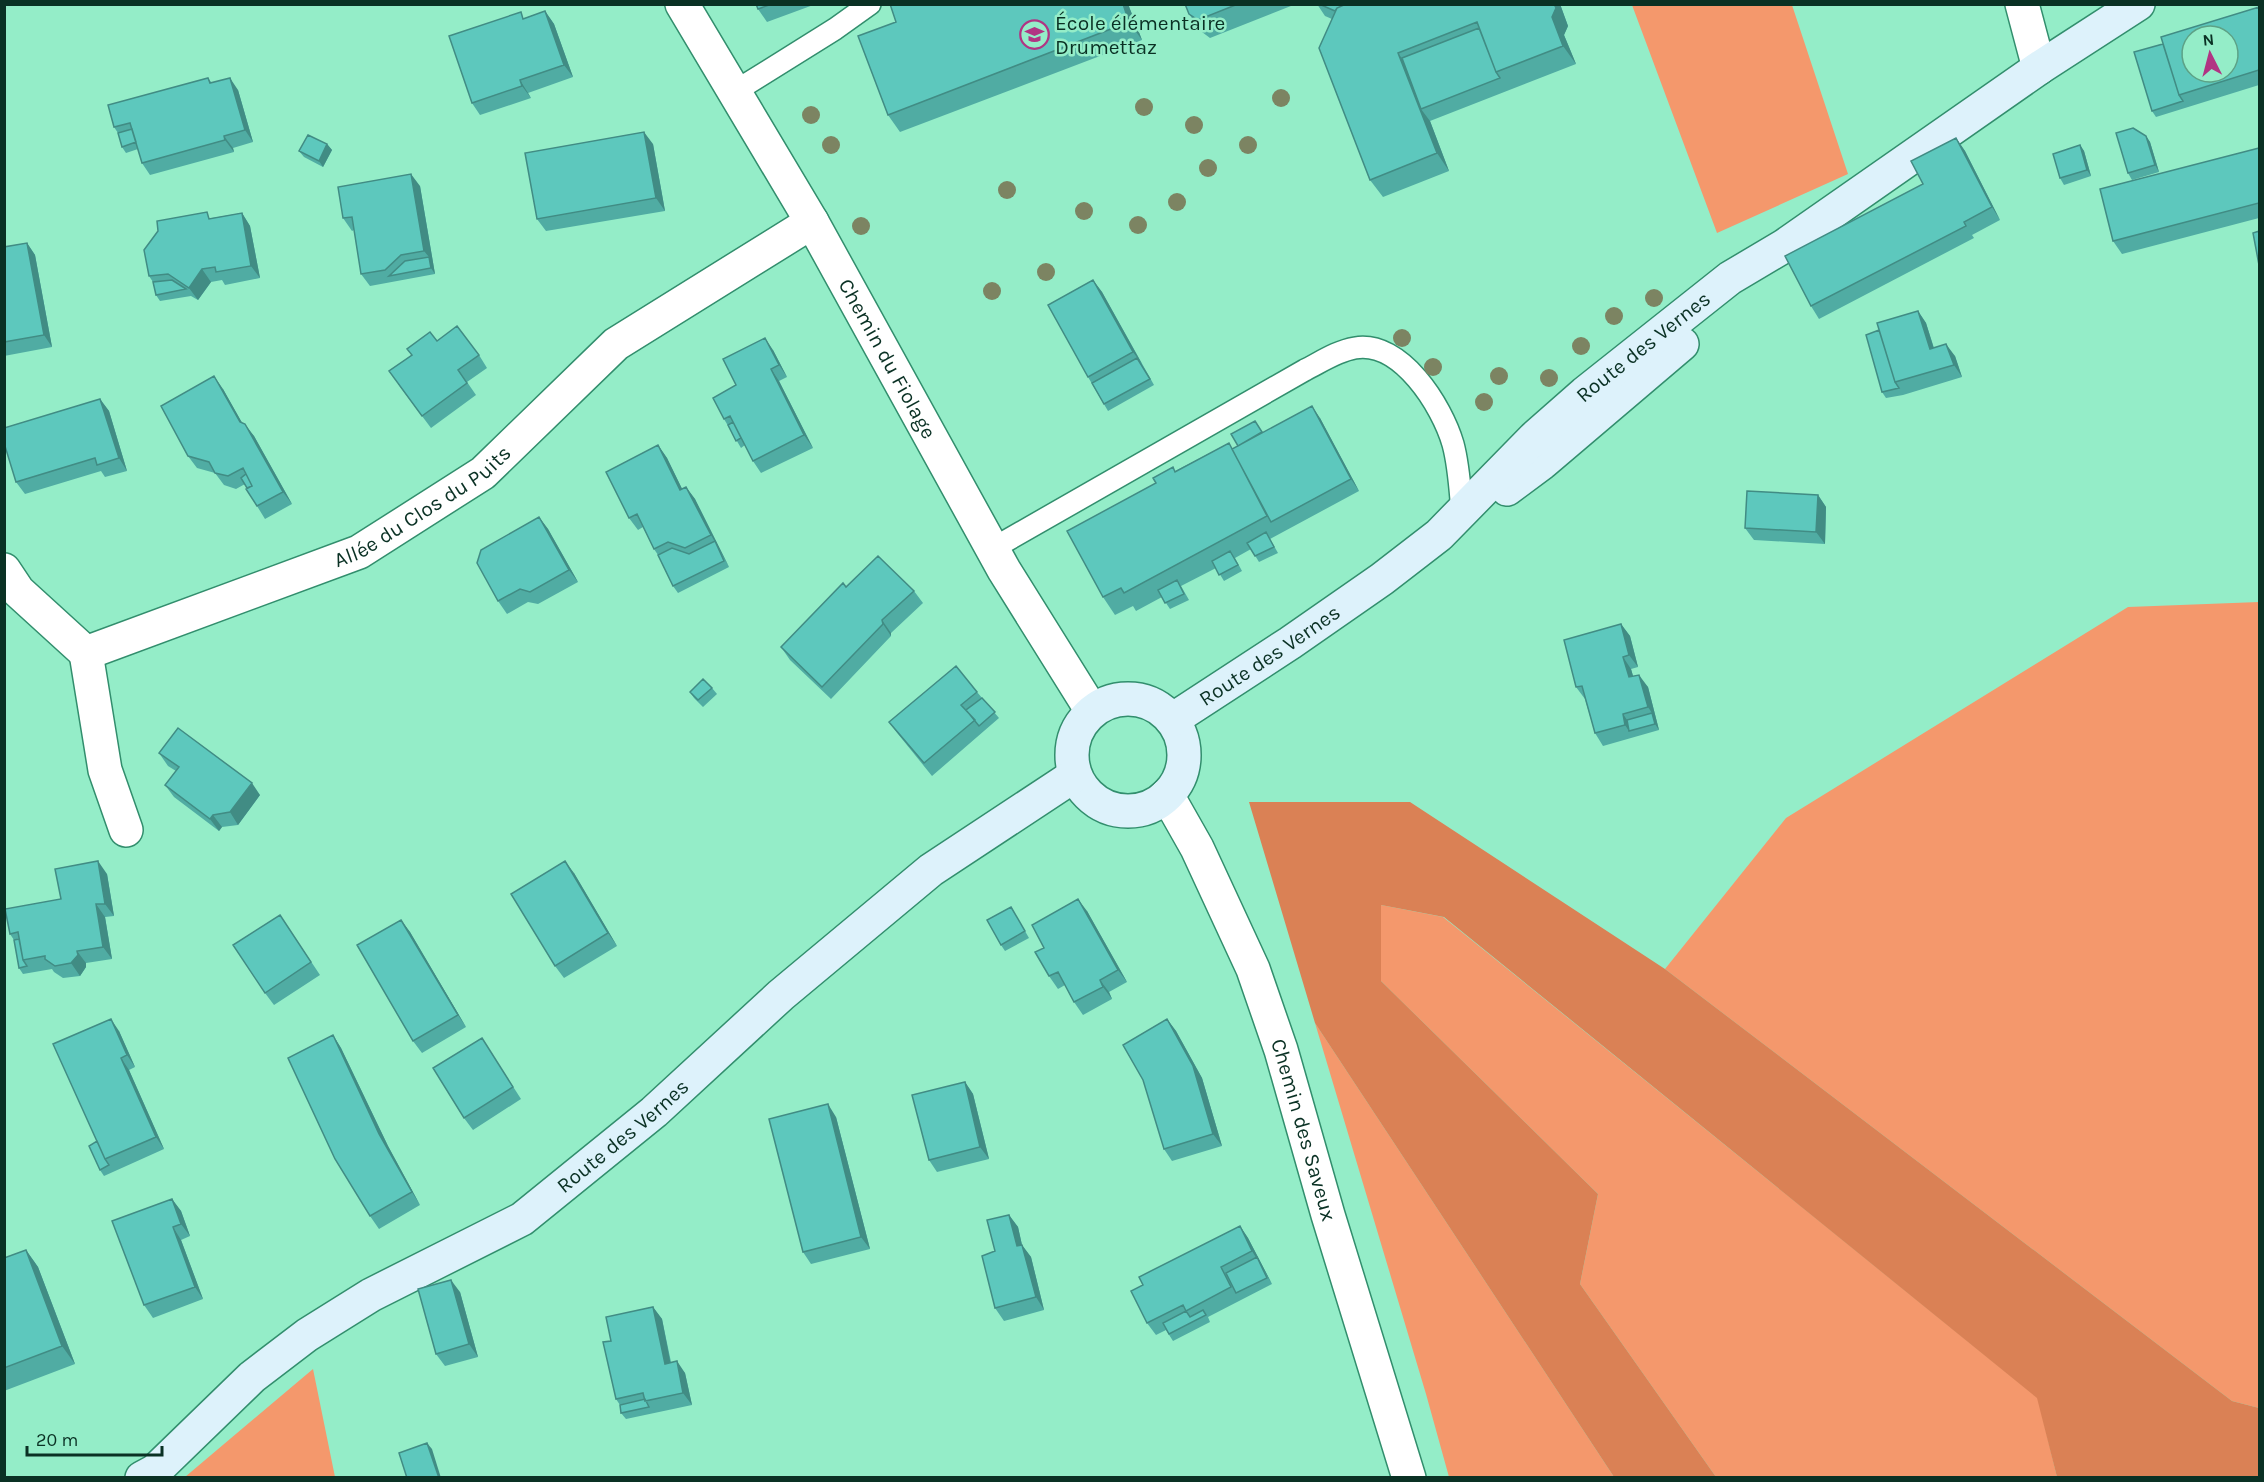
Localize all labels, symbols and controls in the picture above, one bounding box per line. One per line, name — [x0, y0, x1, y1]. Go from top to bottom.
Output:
place label: École élémentaire Drumettaz — [1055, 11, 1225, 59]
school or university icon: École élémentaire Drumettaz — [1018, 19, 1050, 51]
north arrow — [2180, 24, 2240, 84]
text: N — [2202, 30, 2215, 50]
street label: Chemin du Fiolage — [834, 275, 941, 443]
street label: Route des Vernes — [1571, 286, 1715, 407]
street label: Allée du Clos du Puits — [331, 441, 516, 572]
street label: Route des Vernes — [1195, 600, 1345, 711]
street label: Chemin des Saveux — [1266, 1036, 1341, 1224]
street label: Route des Vernes — [552, 1074, 693, 1198]
scale bar — [27, 1419, 162, 1457]
text: 20 m — [36, 1429, 78, 1451]

